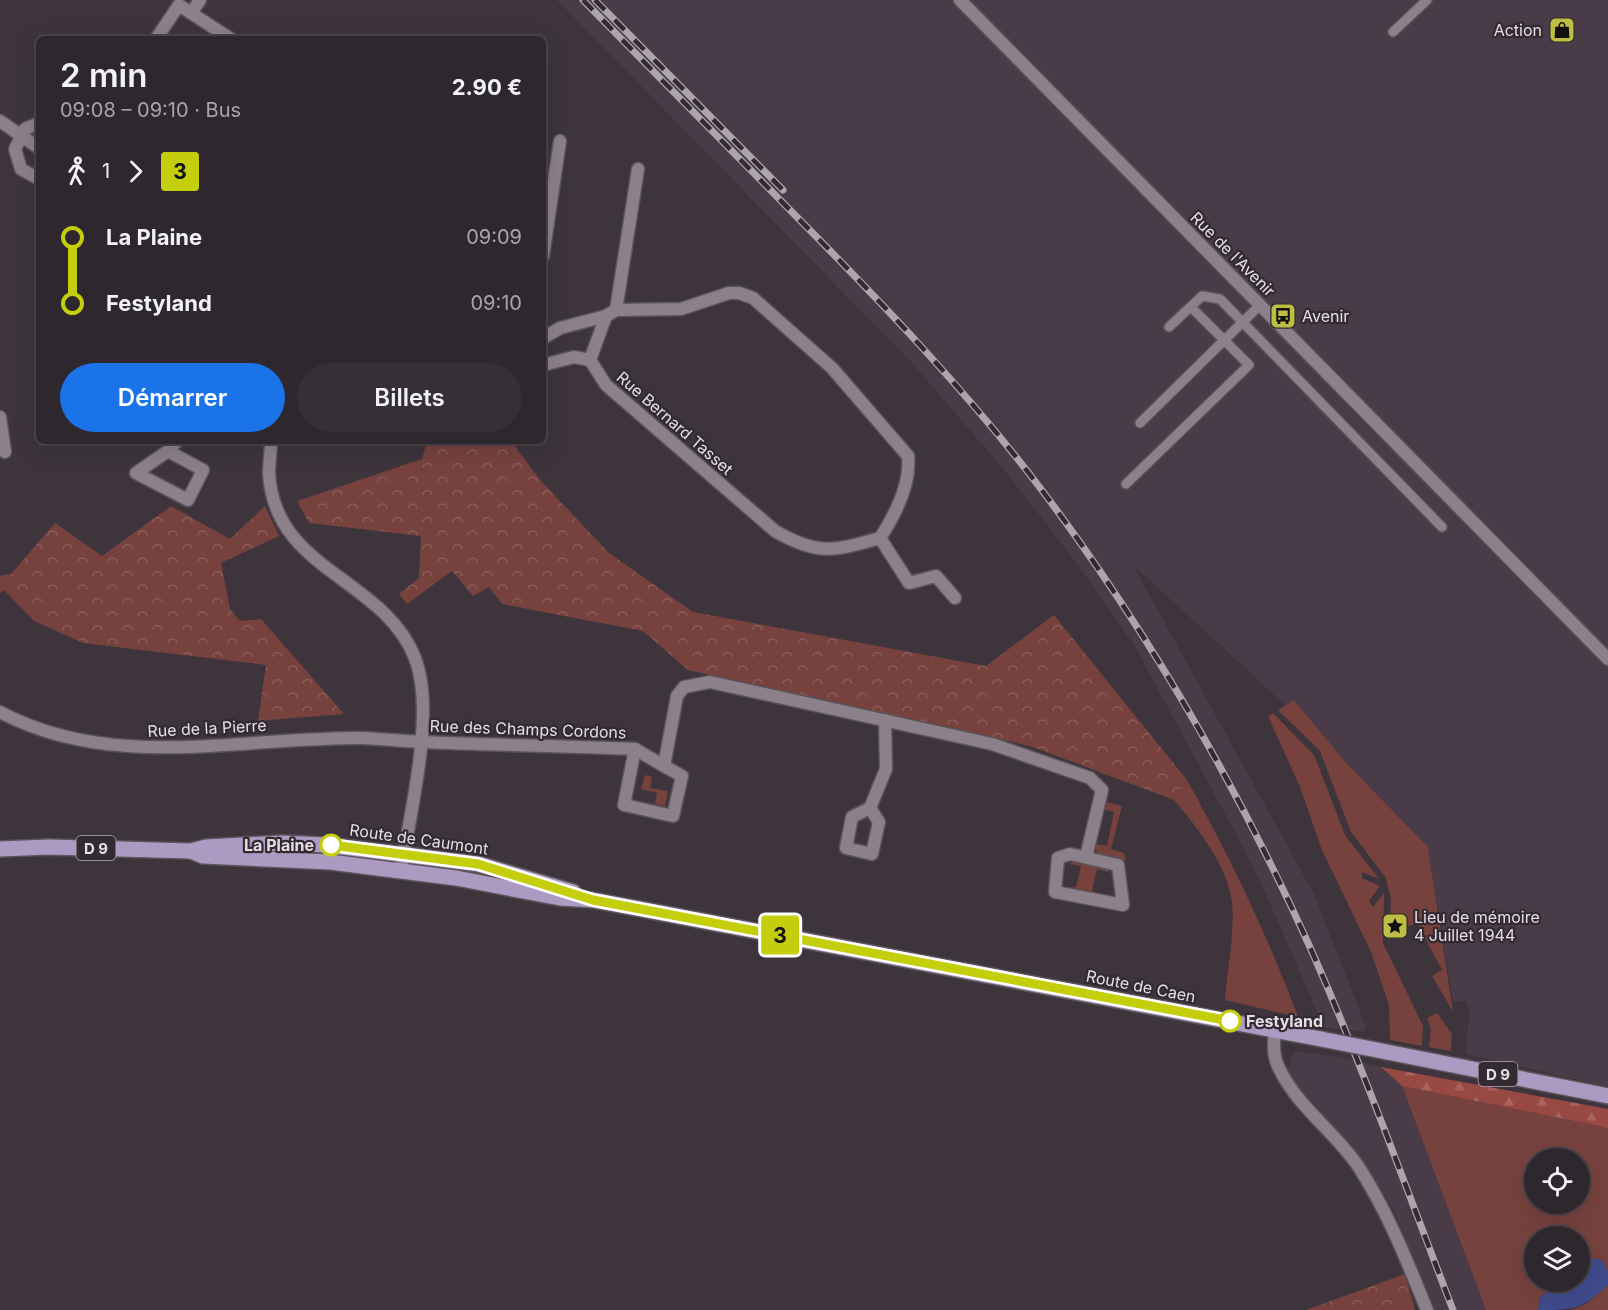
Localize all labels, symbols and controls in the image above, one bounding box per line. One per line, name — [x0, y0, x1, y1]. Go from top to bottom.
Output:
shop icon: Action — [1547, 15, 1577, 45]
place label: Action — [1494, 20, 1542, 40]
text: 2 min — [60, 55, 147, 95]
text: 2.90 € — [452, 74, 522, 100]
text: 09:08 – 09:10 · Bus — [60, 98, 241, 122]
icon: walk — [60, 155, 93, 188]
icon: forward — [119, 155, 152, 188]
text: 1 — [102, 159, 110, 183]
text: 3 — [173, 159, 187, 184]
street label: Rue de l'Avenir — [1186, 207, 1280, 301]
text: La Plaine — [106, 224, 202, 250]
text: 09:09 — [466, 225, 522, 249]
text: Festyland — [106, 290, 212, 316]
text: 09:10 — [470, 291, 522, 315]
bus stop icon: Avenir — [1268, 301, 1298, 331]
place label: Avenir — [1302, 306, 1349, 326]
button: Démarrer — [60, 363, 285, 432]
button: Billets — [297, 363, 522, 432]
street label: Rue Bernard Tasset — [613, 367, 737, 479]
street label: Rue de la Pierre — [147, 715, 267, 741]
street label: Rue des Champs Cordons — [429, 716, 627, 742]
street label: Route de Caumont — [348, 819, 490, 859]
marker: La Plaine — [320, 834, 342, 856]
place label: La Plaine — [244, 835, 314, 855]
road number: D 9 — [76, 836, 116, 860]
place label: Lieu de mémoire 4 Juillet 1944 — [1414, 907, 1540, 945]
place icon: Lieu de mémoire 4 Juillet 1944 — [1380, 911, 1410, 941]
line badge: 3 — [760, 916, 800, 954]
text: 3 — [773, 923, 787, 948]
street label: Route de Caen — [1085, 966, 1197, 1006]
marker: Festyland — [1219, 1010, 1241, 1032]
place label: Festyland — [1246, 1011, 1323, 1031]
road number: D 9 — [1478, 1062, 1518, 1086]
map controls — [1524, 1148, 1590, 1292]
button: locate — [1524, 1148, 1590, 1214]
button: layers — [1524, 1226, 1590, 1292]

